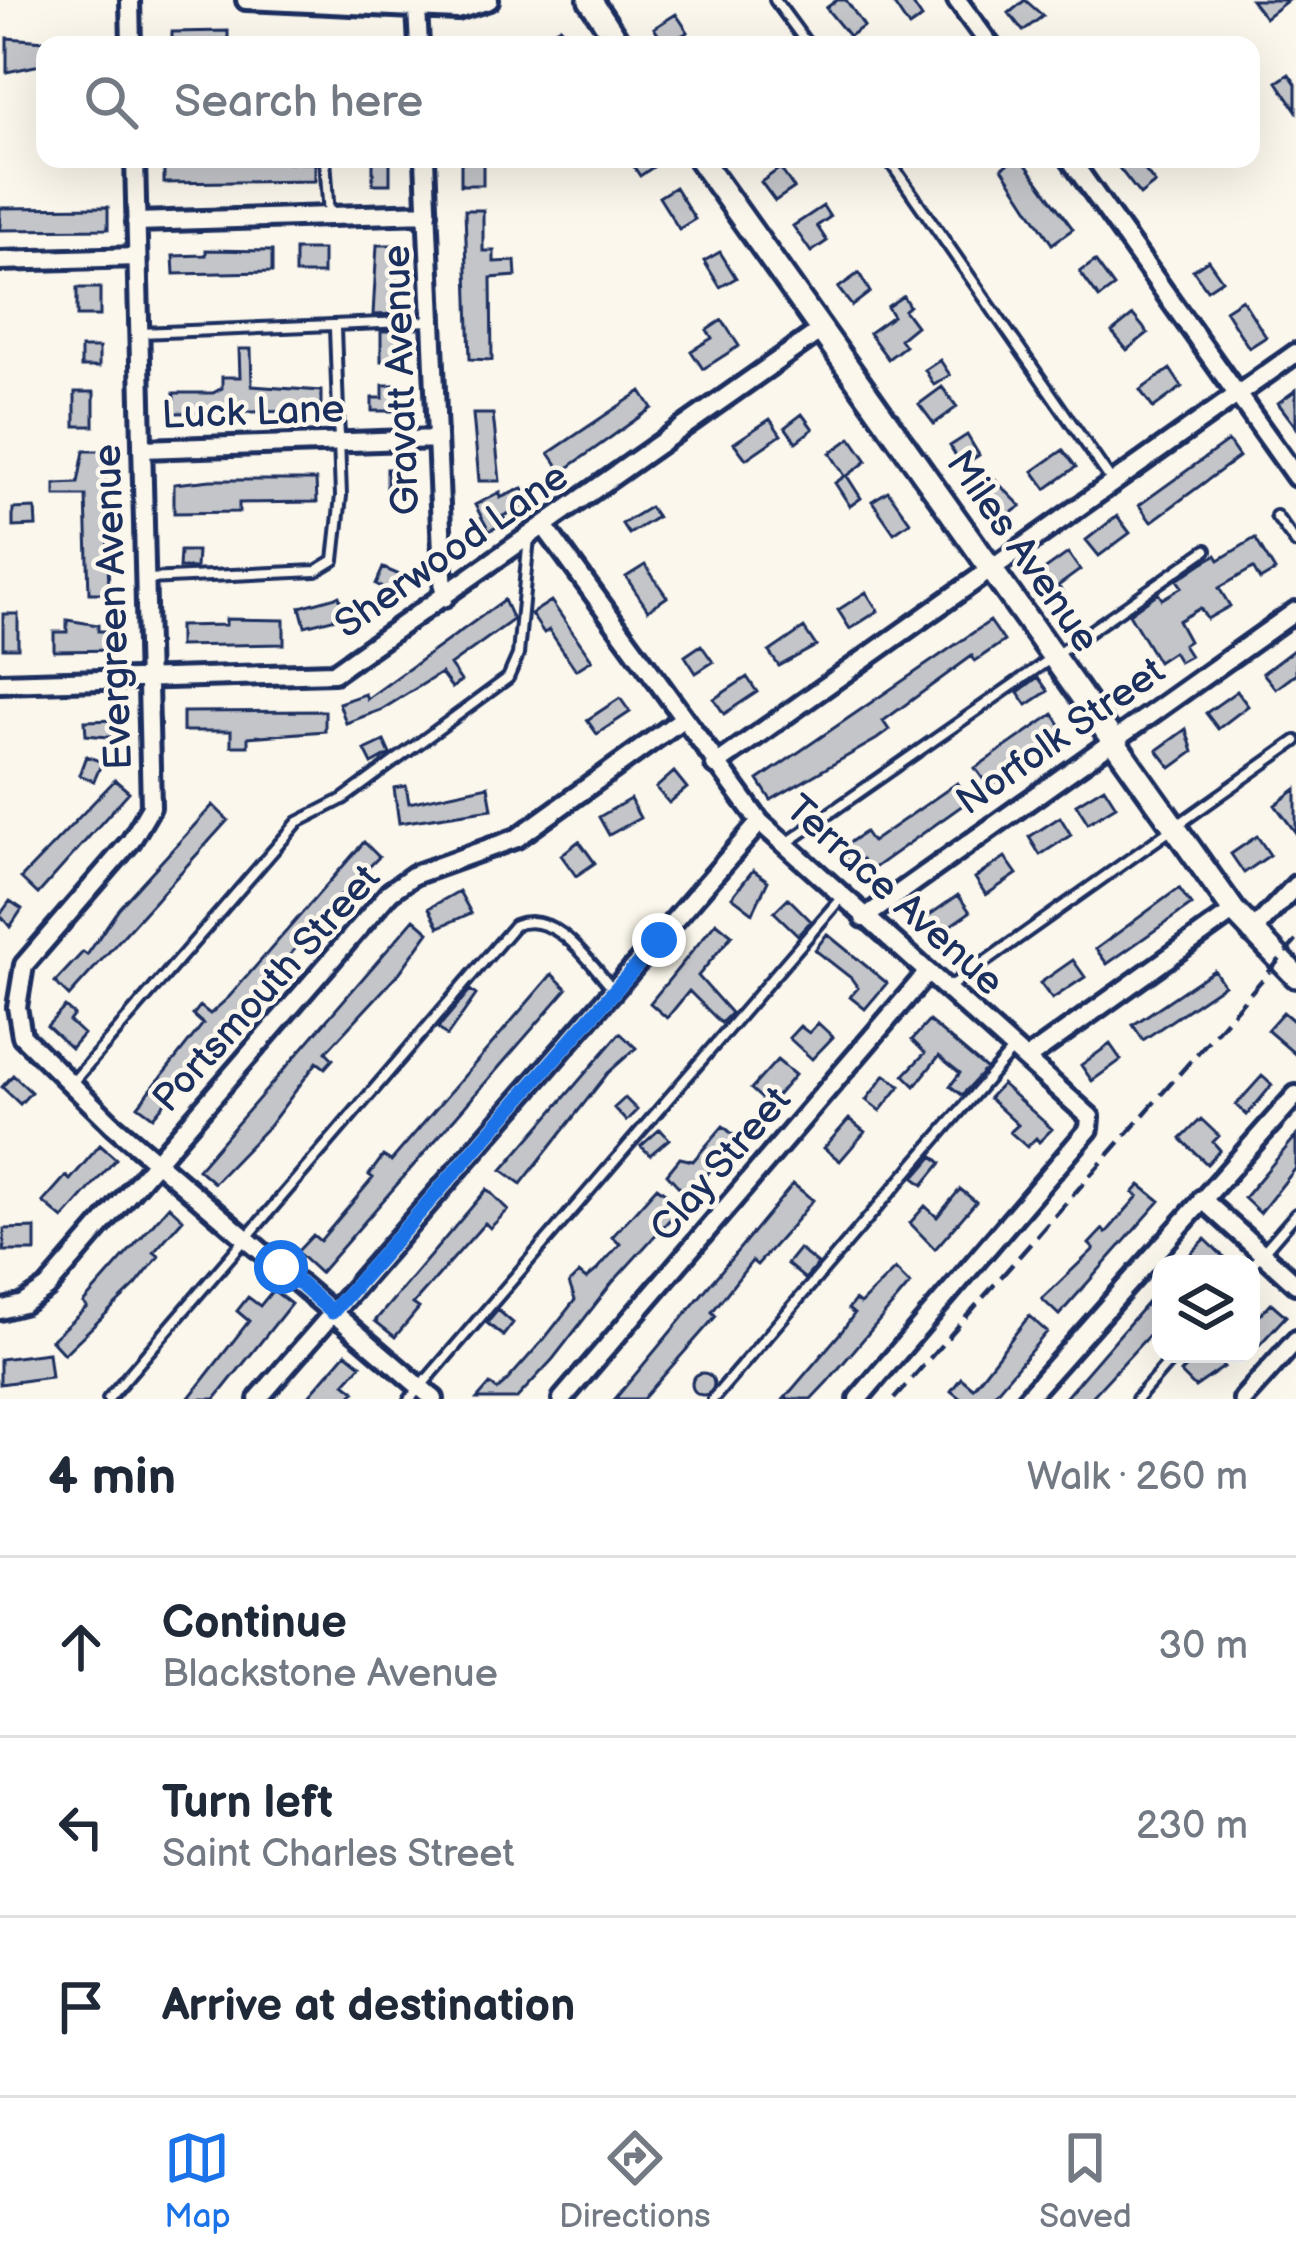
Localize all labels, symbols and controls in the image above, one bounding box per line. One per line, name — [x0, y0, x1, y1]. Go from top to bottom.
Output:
search box — [36, 36, 1260, 168]
icon: search — [78, 69, 144, 135]
text: Search here — [174, 75, 423, 130]
street label: Gravatt Avenue — [374, 244, 430, 516]
street label: Luck Lane — [161, 386, 345, 440]
street label: Miles Avenue — [935, 442, 1109, 662]
street label: Evergreen Avenue — [85, 443, 143, 771]
street label: Sherwood Lane — [326, 453, 578, 649]
street label: Norfolk Street — [948, 648, 1174, 826]
street label: Terrace Avenue — [775, 786, 1013, 1006]
street label: Portsmouth Street — [144, 856, 390, 1122]
route end — [632, 913, 686, 967]
street label: Clay Street — [641, 1078, 801, 1252]
route start — [254, 1240, 308, 1294]
map controls — [1152, 1255, 1260, 1363]
button: layers — [1152, 1255, 1260, 1363]
text: 4 min — [48, 1447, 176, 1508]
text: Walk · 260 m — [1027, 1454, 1248, 1501]
text: Continue — [162, 1596, 347, 1651]
icon: ahead — [48, 1614, 114, 1680]
text: 30 m — [1158, 1623, 1248, 1670]
text: Blackstone Avenue — [162, 1651, 498, 1698]
text: Turn left — [162, 1776, 333, 1831]
icon: left — [48, 1794, 114, 1860]
text: 230 m — [1136, 1803, 1248, 1850]
text: Saint Charles Street — [162, 1831, 514, 1878]
icon: arrive — [48, 1974, 114, 2040]
text: Arrive at destination — [162, 1979, 575, 2034]
tab: Map — [164, 2125, 231, 2237]
tab: Directions — [559, 2125, 711, 2237]
tab: Saved — [1039, 2125, 1132, 2237]

